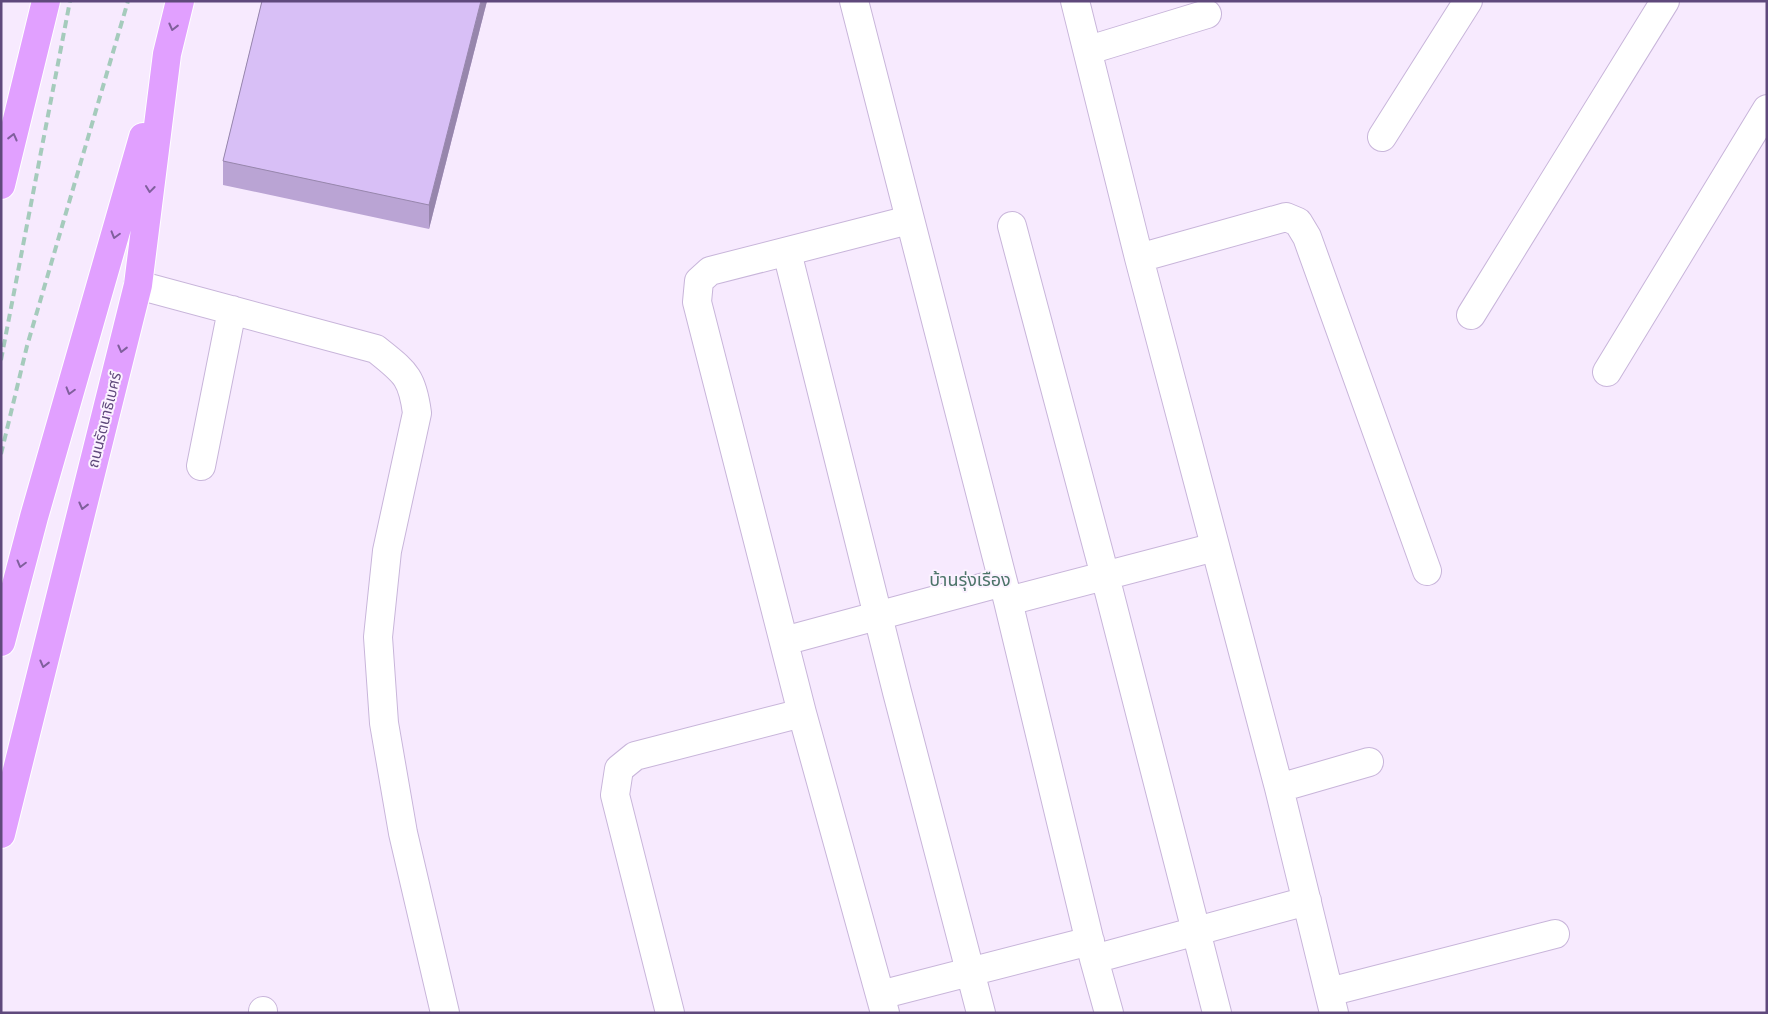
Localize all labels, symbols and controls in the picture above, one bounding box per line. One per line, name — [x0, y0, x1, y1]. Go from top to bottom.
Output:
one-way arrow — [168, 23, 179, 32]
one-way arrow — [7, 133, 18, 142]
one-way arrow — [145, 185, 156, 193]
one-way arrow — [110, 230, 120, 239]
one-way arrow — [117, 344, 128, 353]
street label: ถนนรัตนาธิเบศร์ — [83, 370, 125, 470]
one-way arrow — [65, 387, 75, 395]
one-way arrow — [78, 502, 89, 511]
one-way arrow — [17, 560, 27, 568]
district label: บ้านรุ่งเรือง — [929, 568, 1011, 591]
one-way arrow — [39, 659, 49, 667]

